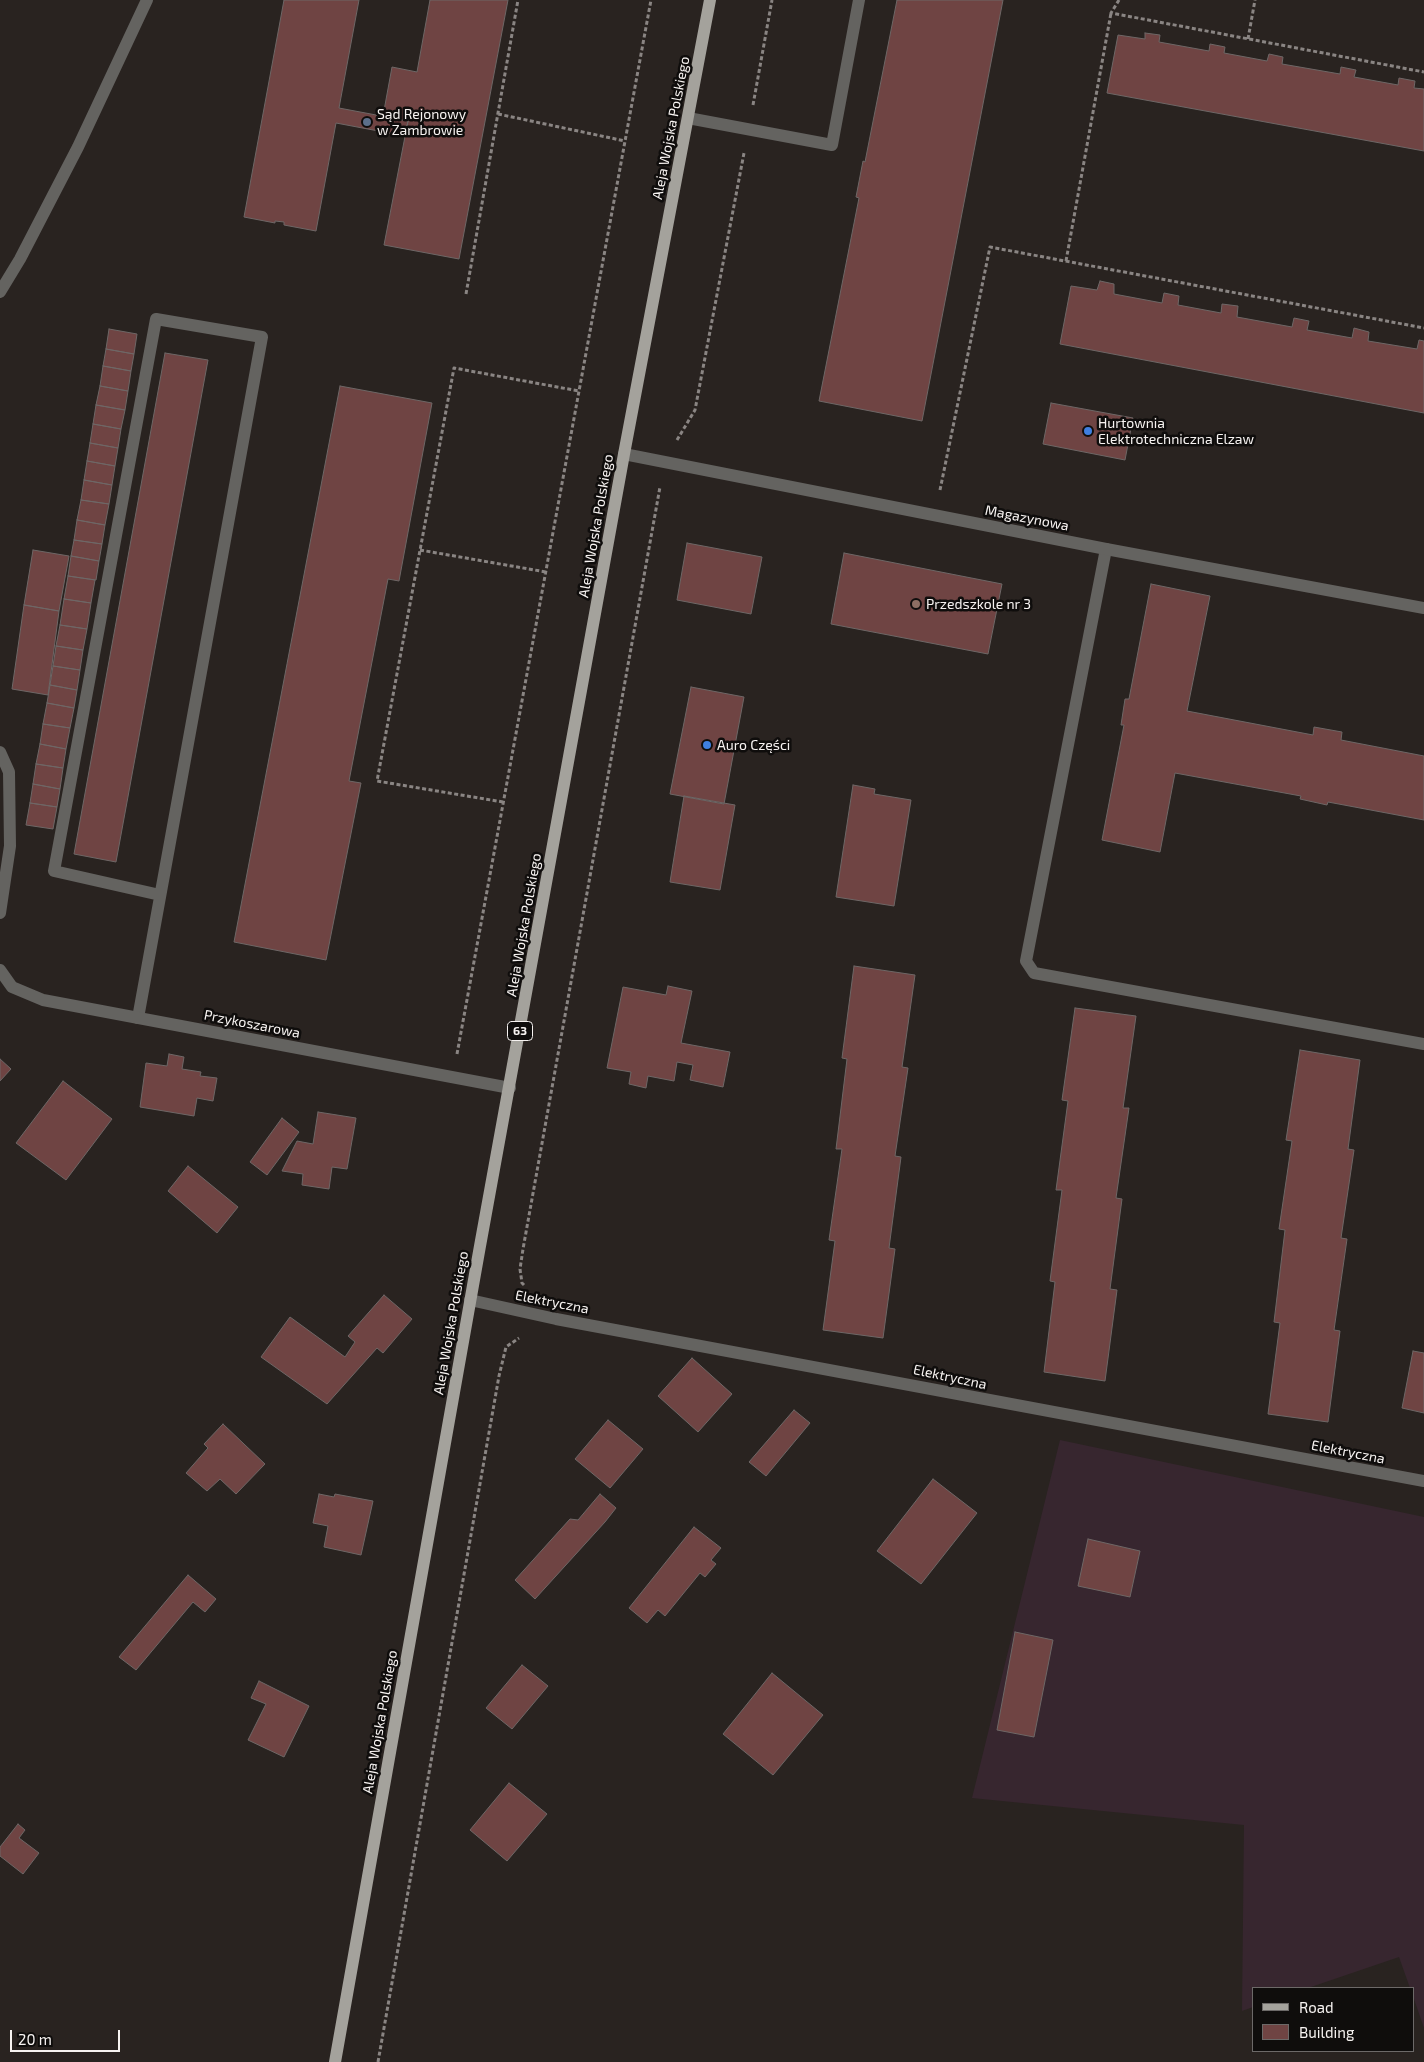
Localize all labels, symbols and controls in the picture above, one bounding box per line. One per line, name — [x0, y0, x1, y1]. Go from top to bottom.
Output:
street label: Aleja Wojska Polskiego — [649, 55, 693, 201]
place label: Sąd Rejonowy w Zambrowie — [377, 106, 466, 138]
marker: Sąd Rejonowy w Zambrowie — [361, 116, 373, 128]
place label: Hurtownia Elektrotechniczna Elzaw — [1098, 415, 1254, 448]
marker: Hurtownia Elektrotechniczna Elzaw — [1082, 425, 1094, 437]
street label: Aleja Wojska Polskiego — [575, 453, 617, 599]
street label: Magazynowa — [984, 502, 1070, 534]
place label: Przedszkole nr 3 — [926, 596, 1031, 612]
marker: Przedszkole nr 3 — [910, 598, 922, 610]
place label: Auro Części — [717, 737, 790, 753]
marker: Auro Części — [701, 739, 713, 751]
street label: Aleja Wojska Polskiego — [503, 852, 545, 998]
street label: Przykoszarowa — [202, 1006, 302, 1042]
road number: 63 — [508, 1021, 532, 1040]
street label: Aleja Wojska Polskiego — [430, 1250, 472, 1396]
street label: Elektryczna — [514, 1287, 590, 1317]
street label: Elektryczna — [912, 1361, 988, 1393]
street label: Elektryczna — [1310, 1437, 1386, 1467]
street label: Aleja Wojska Polskiego — [359, 1649, 401, 1795]
legend — [1252, 1987, 1414, 2052]
text: Road — [1299, 1998, 1334, 2016]
scale bar — [12, 2020, 122, 2052]
text: Building — [1299, 2023, 1354, 2041]
text: 20 m — [18, 2030, 52, 2048]

